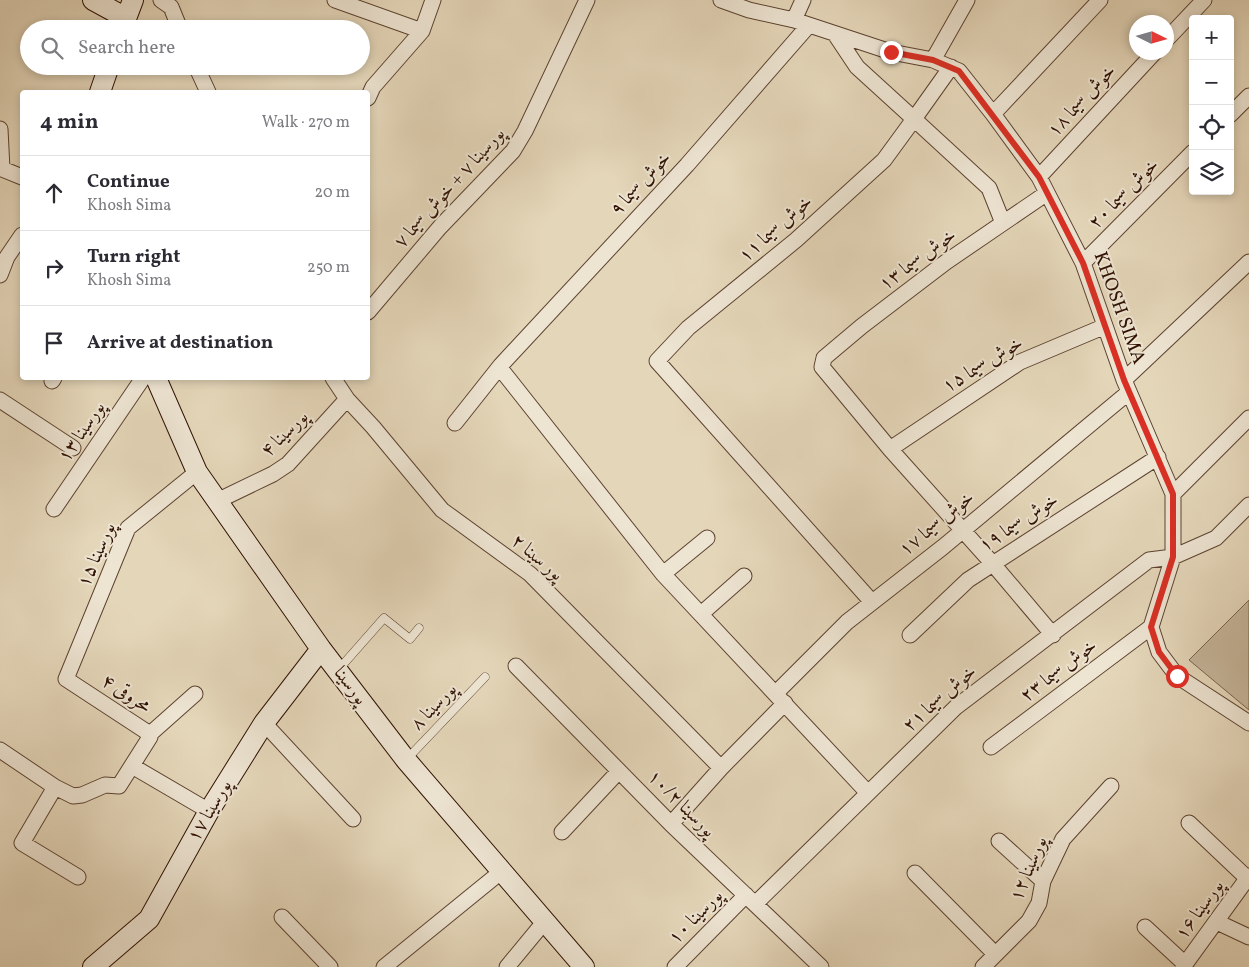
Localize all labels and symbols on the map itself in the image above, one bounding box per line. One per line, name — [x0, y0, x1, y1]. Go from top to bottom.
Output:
north arrow — [1129, 15, 1174, 60]
route end — [880, 41, 903, 64]
street label: خوش سیما ۱۸ — [1042, 59, 1122, 143]
street label: پورسینا ۷ + خوش سیما ۷ — [389, 121, 512, 254]
street label: خوش سیما ۹ — [605, 146, 677, 222]
street label: خوش سیما ۲۰ — [1083, 153, 1165, 235]
street label: خوش سیما ۱۱ — [733, 190, 819, 268]
street label: خوش سیما ۱۳ — [874, 223, 962, 297]
street label: KHOSH SIMA — [1087, 248, 1151, 368]
street label: خوش سیما ۱۵ — [938, 331, 1028, 399]
street label: پورسینا ۱۳ — [52, 395, 113, 468]
street label: پورسینا ۴ — [255, 404, 316, 463]
street label: خوش سیما ۱۷ — [894, 485, 980, 563]
street label: خوش سیما ۱۹ — [974, 488, 1064, 558]
street label: پورسینا ۱۵ — [71, 517, 123, 591]
street label: پور سینا ۲ — [505, 528, 570, 588]
street label: خوش سیما ۲۳ — [1015, 633, 1103, 709]
street label: خوش سیما ۲۱ — [897, 660, 983, 738]
street label: پورسینا — [327, 661, 374, 712]
route start — [1166, 665, 1189, 688]
street label: محروقی ۴ — [96, 668, 156, 720]
street label: پورسینا ۸ — [405, 676, 464, 737]
street label: پورسینا ۱۰/۲ — [641, 764, 722, 845]
street label: پورسینا ۱۷ — [181, 774, 239, 847]
street label: پورسینا ۱۲ — [1004, 831, 1055, 905]
street label: پورسینا ۱۶ — [1169, 874, 1231, 945]
street label: پورسینا ۱۰ — [663, 883, 730, 950]

